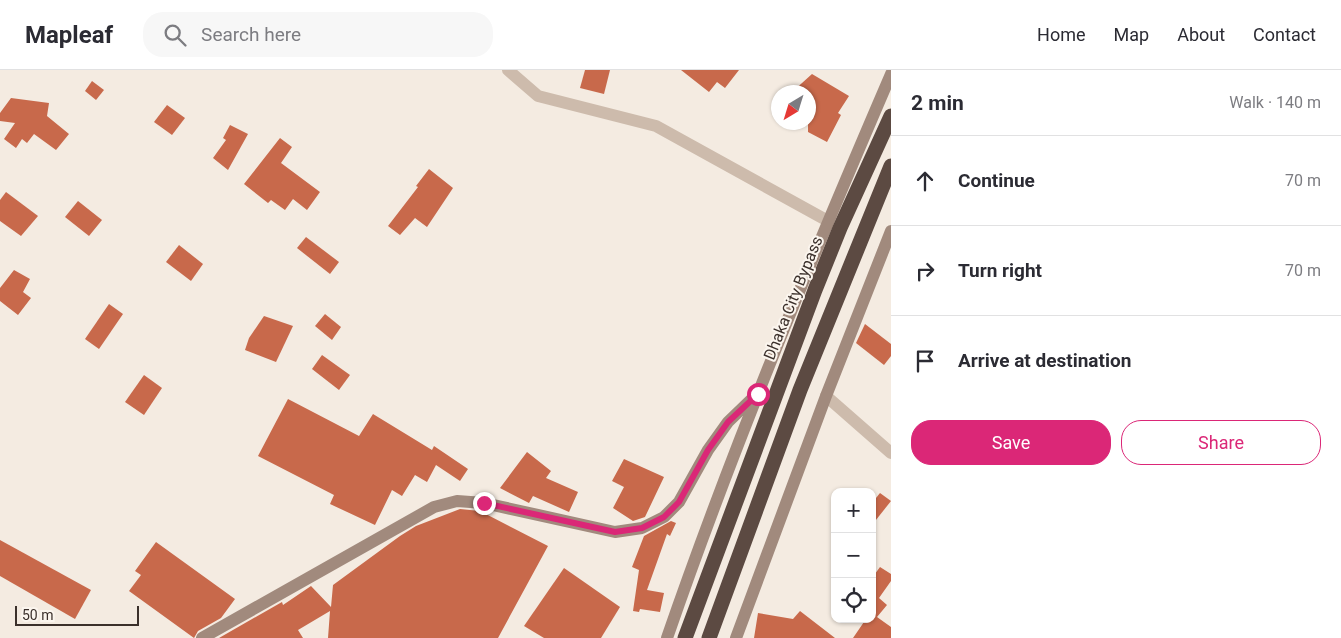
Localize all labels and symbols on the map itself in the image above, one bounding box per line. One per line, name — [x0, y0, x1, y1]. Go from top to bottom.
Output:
north arrow — [771, 85, 816, 130]
street label: Dhaka City Bypass — [760, 233, 826, 363]
route start — [747, 383, 770, 406]
route end — [473, 492, 496, 515]
scale bar — [15, 603, 139, 626]

